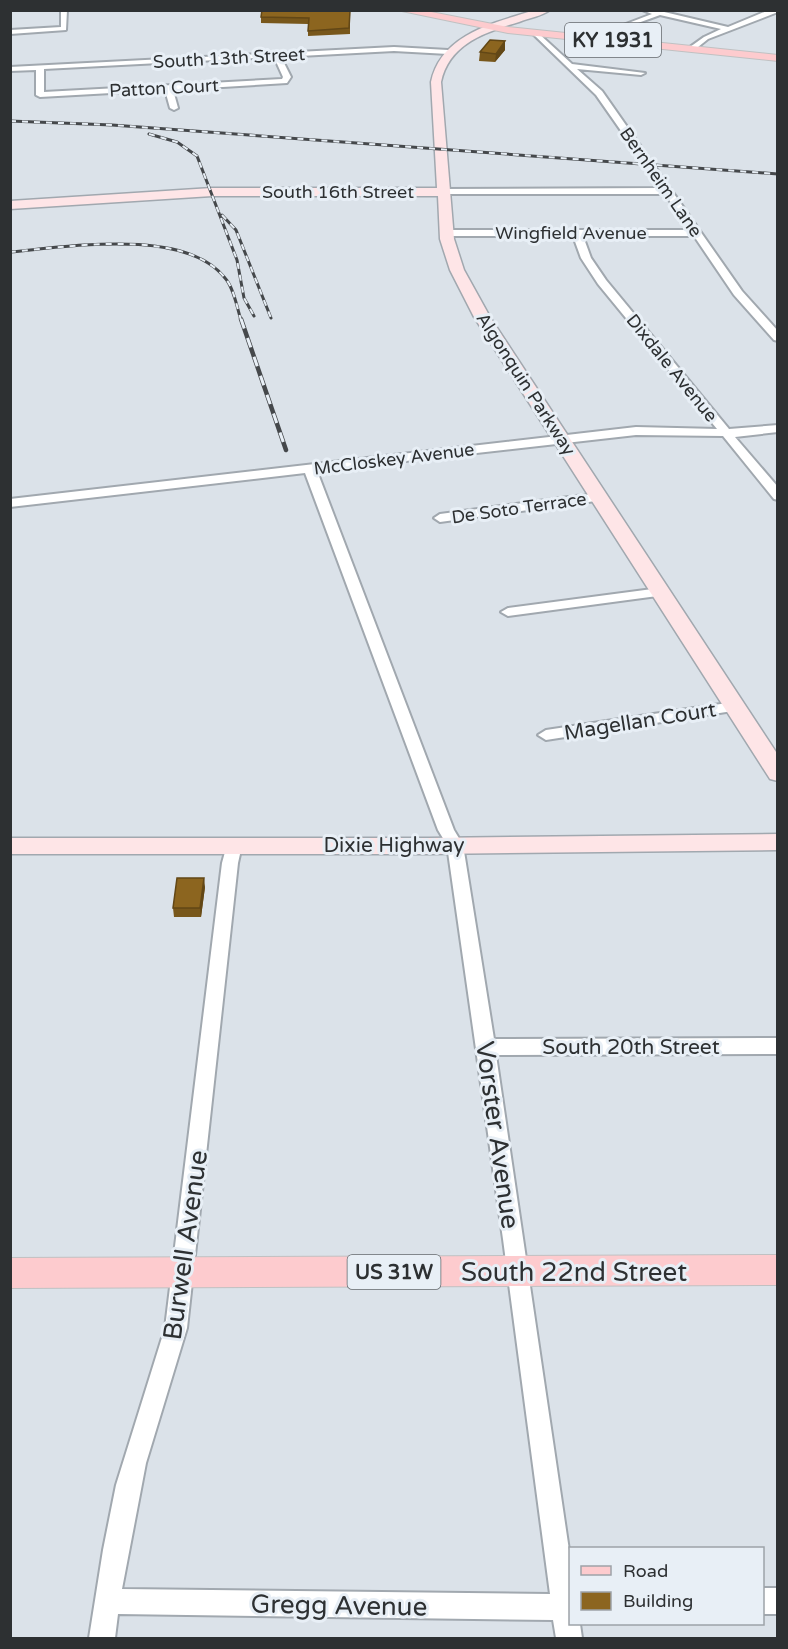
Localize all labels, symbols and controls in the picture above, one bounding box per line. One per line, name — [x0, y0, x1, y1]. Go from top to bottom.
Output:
road number: KY 1931 — [565, 23, 661, 57]
street label: South 13th Street — [152, 43, 306, 73]
street label: Patton Court — [109, 74, 219, 102]
street label: Bernheim Lane — [615, 123, 707, 241]
street label: South 16th Street — [262, 181, 414, 203]
street label: Wingfield Avenue — [495, 222, 647, 244]
street label: Algonquin Parkway — [472, 309, 581, 460]
street label: Dixdale Avenue — [622, 310, 722, 426]
street label: McCloskey Avenue — [312, 438, 476, 480]
street label: De Soto Terrace — [450, 488, 588, 528]
street label: Magellan Court — [562, 697, 718, 746]
street label: Dixie Highway — [324, 833, 464, 858]
street label: South 20th Street — [542, 1035, 720, 1060]
street label: Vorster Avenue — [469, 1039, 526, 1231]
street label: Burwell Avenue — [157, 1148, 214, 1342]
road number: US 31W — [348, 1255, 440, 1289]
street label: South 22nd Street — [461, 1257, 687, 1288]
legend — [569, 1547, 764, 1625]
text: Road — [623, 1560, 668, 1582]
street label: Gregg Avenue — [250, 1588, 428, 1623]
text: Building — [623, 1590, 693, 1612]

